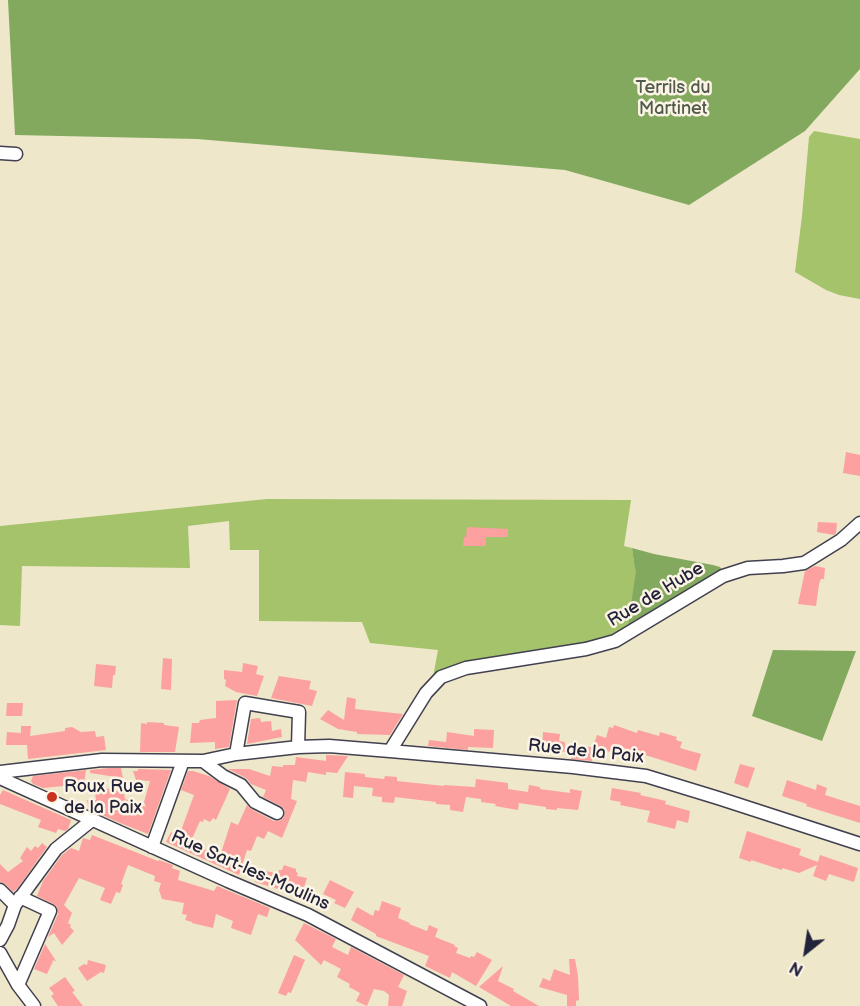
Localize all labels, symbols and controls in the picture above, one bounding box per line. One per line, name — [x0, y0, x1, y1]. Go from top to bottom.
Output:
park label: Terrils du Martinet — [636, 77, 710, 119]
street label: Rue de Hube — [604, 558, 708, 632]
street label: Rue de la Paix — [527, 735, 645, 769]
place label: Roux Rue de la Paix — [64, 776, 144, 818]
marker: Roux Rue de la Paix — [45, 790, 59, 804]
street label: Rue Sart-les-Moulins — [167, 826, 333, 916]
north arrow — [776, 922, 836, 982]
text: N — [787, 957, 807, 979]

